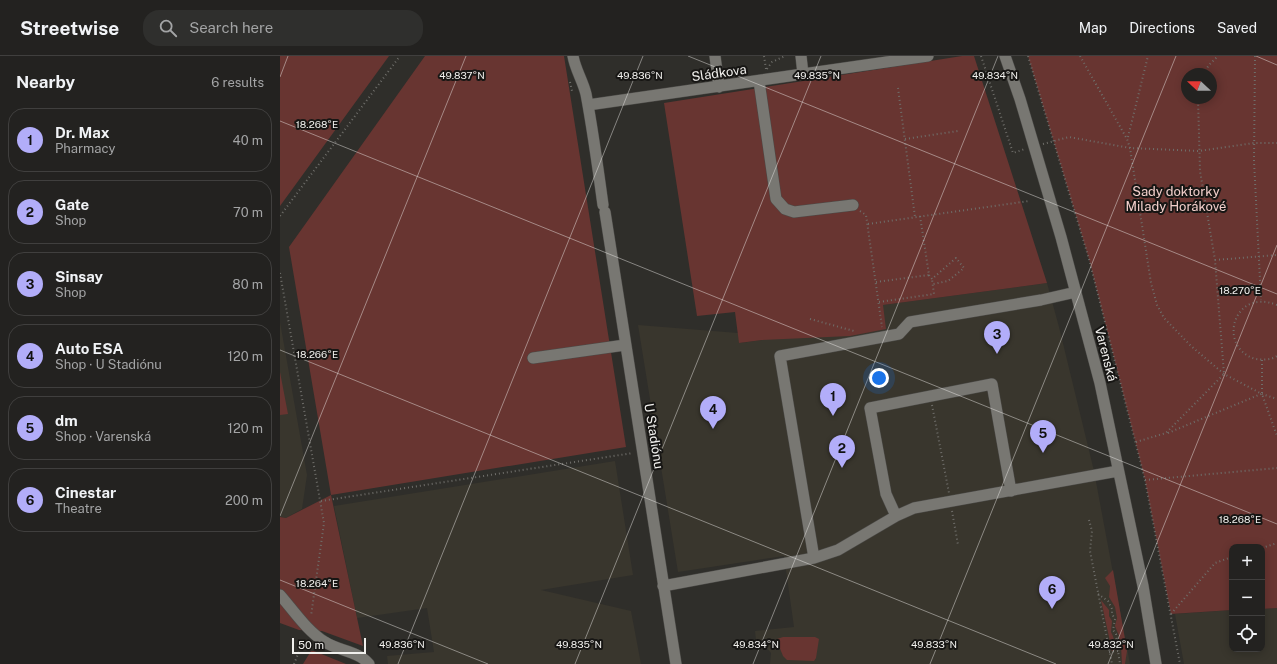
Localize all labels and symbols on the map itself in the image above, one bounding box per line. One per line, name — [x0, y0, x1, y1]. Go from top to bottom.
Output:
street label: Sládkova — [691, 62, 747, 84]
north arrow — [1181, 68, 1217, 104]
text: 49.837°N — [439, 69, 485, 81]
text: 49.836°N — [617, 69, 663, 81]
text: 49.835°N — [794, 69, 840, 81]
text: 49.834°N — [972, 69, 1018, 81]
text: 18.268°E — [296, 118, 338, 130]
park label: Sady doktorky Milady Horákové — [1126, 184, 1226, 214]
text: 18.270°E — [1219, 284, 1261, 296]
pin: 3 — [984, 321, 1010, 354]
street label: Varenská — [1092, 325, 1120, 383]
text: 18.266°E — [296, 348, 338, 360]
your location — [869, 368, 889, 388]
pin: 1 — [820, 383, 846, 416]
pin: 4 — [700, 396, 726, 429]
street label: U Stadiónu — [641, 402, 667, 470]
pin: 5 — [1030, 420, 1056, 453]
pin: 2 — [829, 435, 855, 468]
text: 18.268°E — [1219, 513, 1261, 525]
pin: 6 — [1039, 576, 1065, 609]
text: 18.264°E — [296, 577, 338, 589]
scale bar — [292, 636, 366, 655]
text: 49.836°N — [379, 638, 425, 650]
text: 49.835°N — [556, 638, 602, 650]
text: 49.834°N — [733, 638, 779, 650]
text: 49.833°N — [911, 638, 957, 650]
text: 49.832°N — [1088, 638, 1134, 650]

